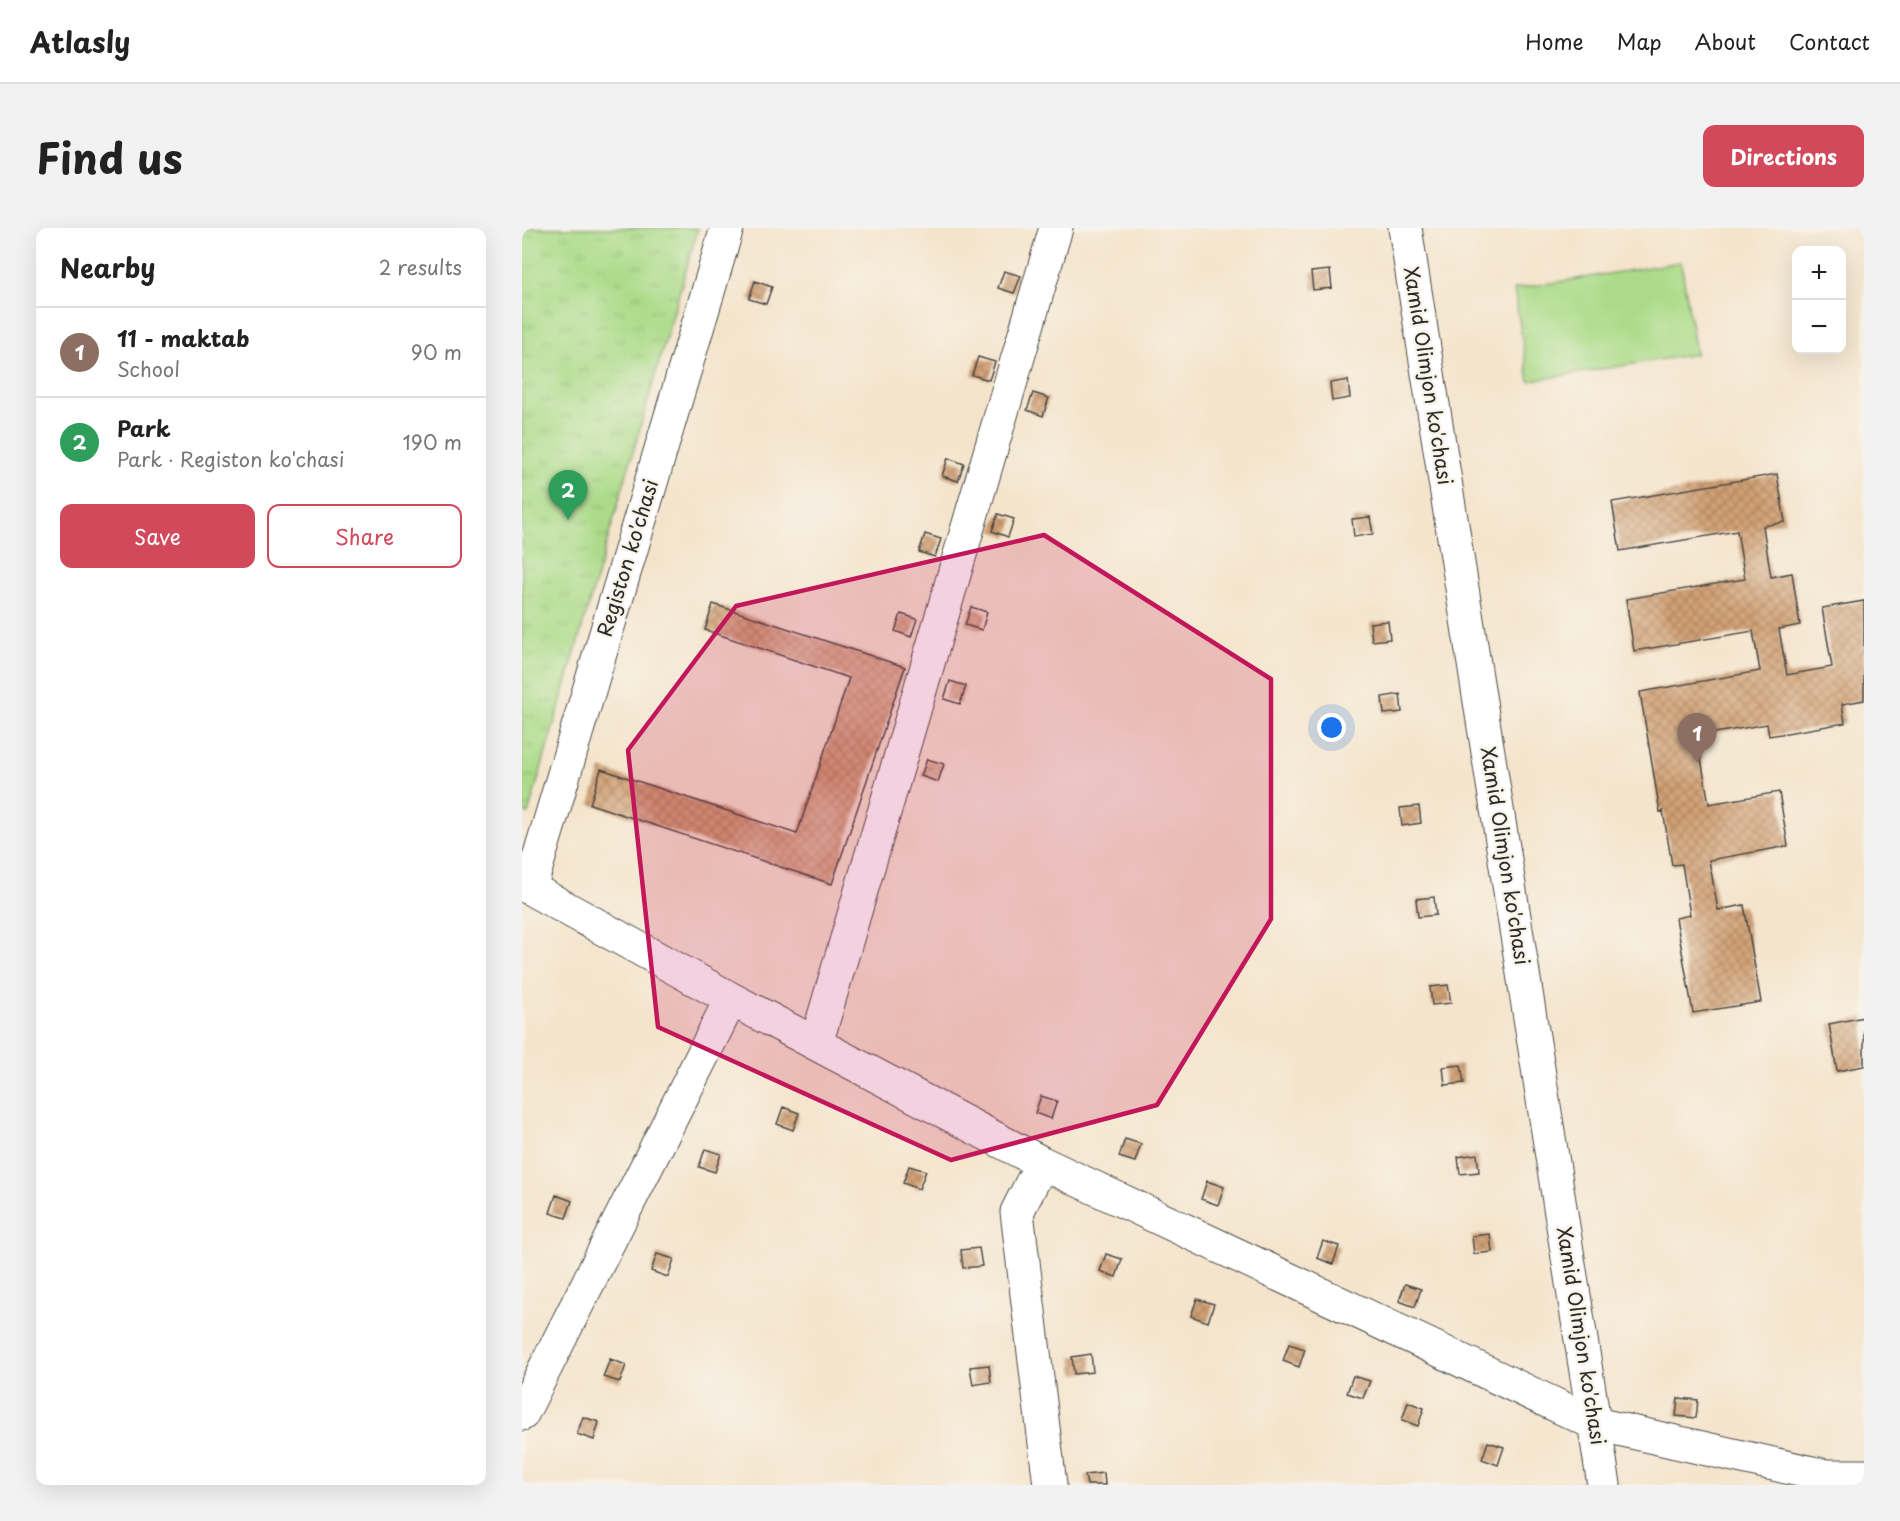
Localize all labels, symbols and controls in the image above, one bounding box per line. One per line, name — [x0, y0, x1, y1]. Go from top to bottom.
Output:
text: Atlasly — [30, 20, 130, 63]
text: Home — [1525, 25, 1584, 57]
text: Map — [1617, 25, 1662, 57]
text: About — [1695, 25, 1756, 57]
text: Contact — [1789, 25, 1870, 57]
text: Find us — [36, 125, 183, 188]
button: Directions — [1703, 125, 1864, 187]
map controls — [1792, 246, 1846, 354]
button: + — [1792, 246, 1846, 300]
text: Nearby — [60, 248, 155, 287]
text: 2 results — [379, 252, 462, 282]
street label: Xamid Olimjon ko'chasi — [1397, 265, 1461, 487]
button: − — [1792, 300, 1846, 354]
text: 11 - maktab — [117, 321, 249, 354]
text: 1 — [75, 337, 84, 367]
text: 90 m — [411, 337, 462, 367]
text: School — [117, 354, 180, 384]
text: Park — [117, 411, 171, 444]
text: 2 — [72, 427, 87, 457]
text: 190 m — [403, 427, 462, 457]
text: Park · Registon ko'chasi — [117, 444, 344, 474]
pin: 2 — [548, 470, 588, 520]
street label: Registon ko'chasi — [589, 475, 665, 640]
button: Save — [60, 504, 255, 568]
button: Share — [267, 504, 462, 568]
your location — [1317, 713, 1346, 742]
pin: 1 — [1678, 714, 1716, 763]
street label: Xamid Olimjon ko'chasi — [1474, 745, 1538, 967]
street label: Xamid Olimjon ko'chasi — [1550, 1225, 1614, 1447]

